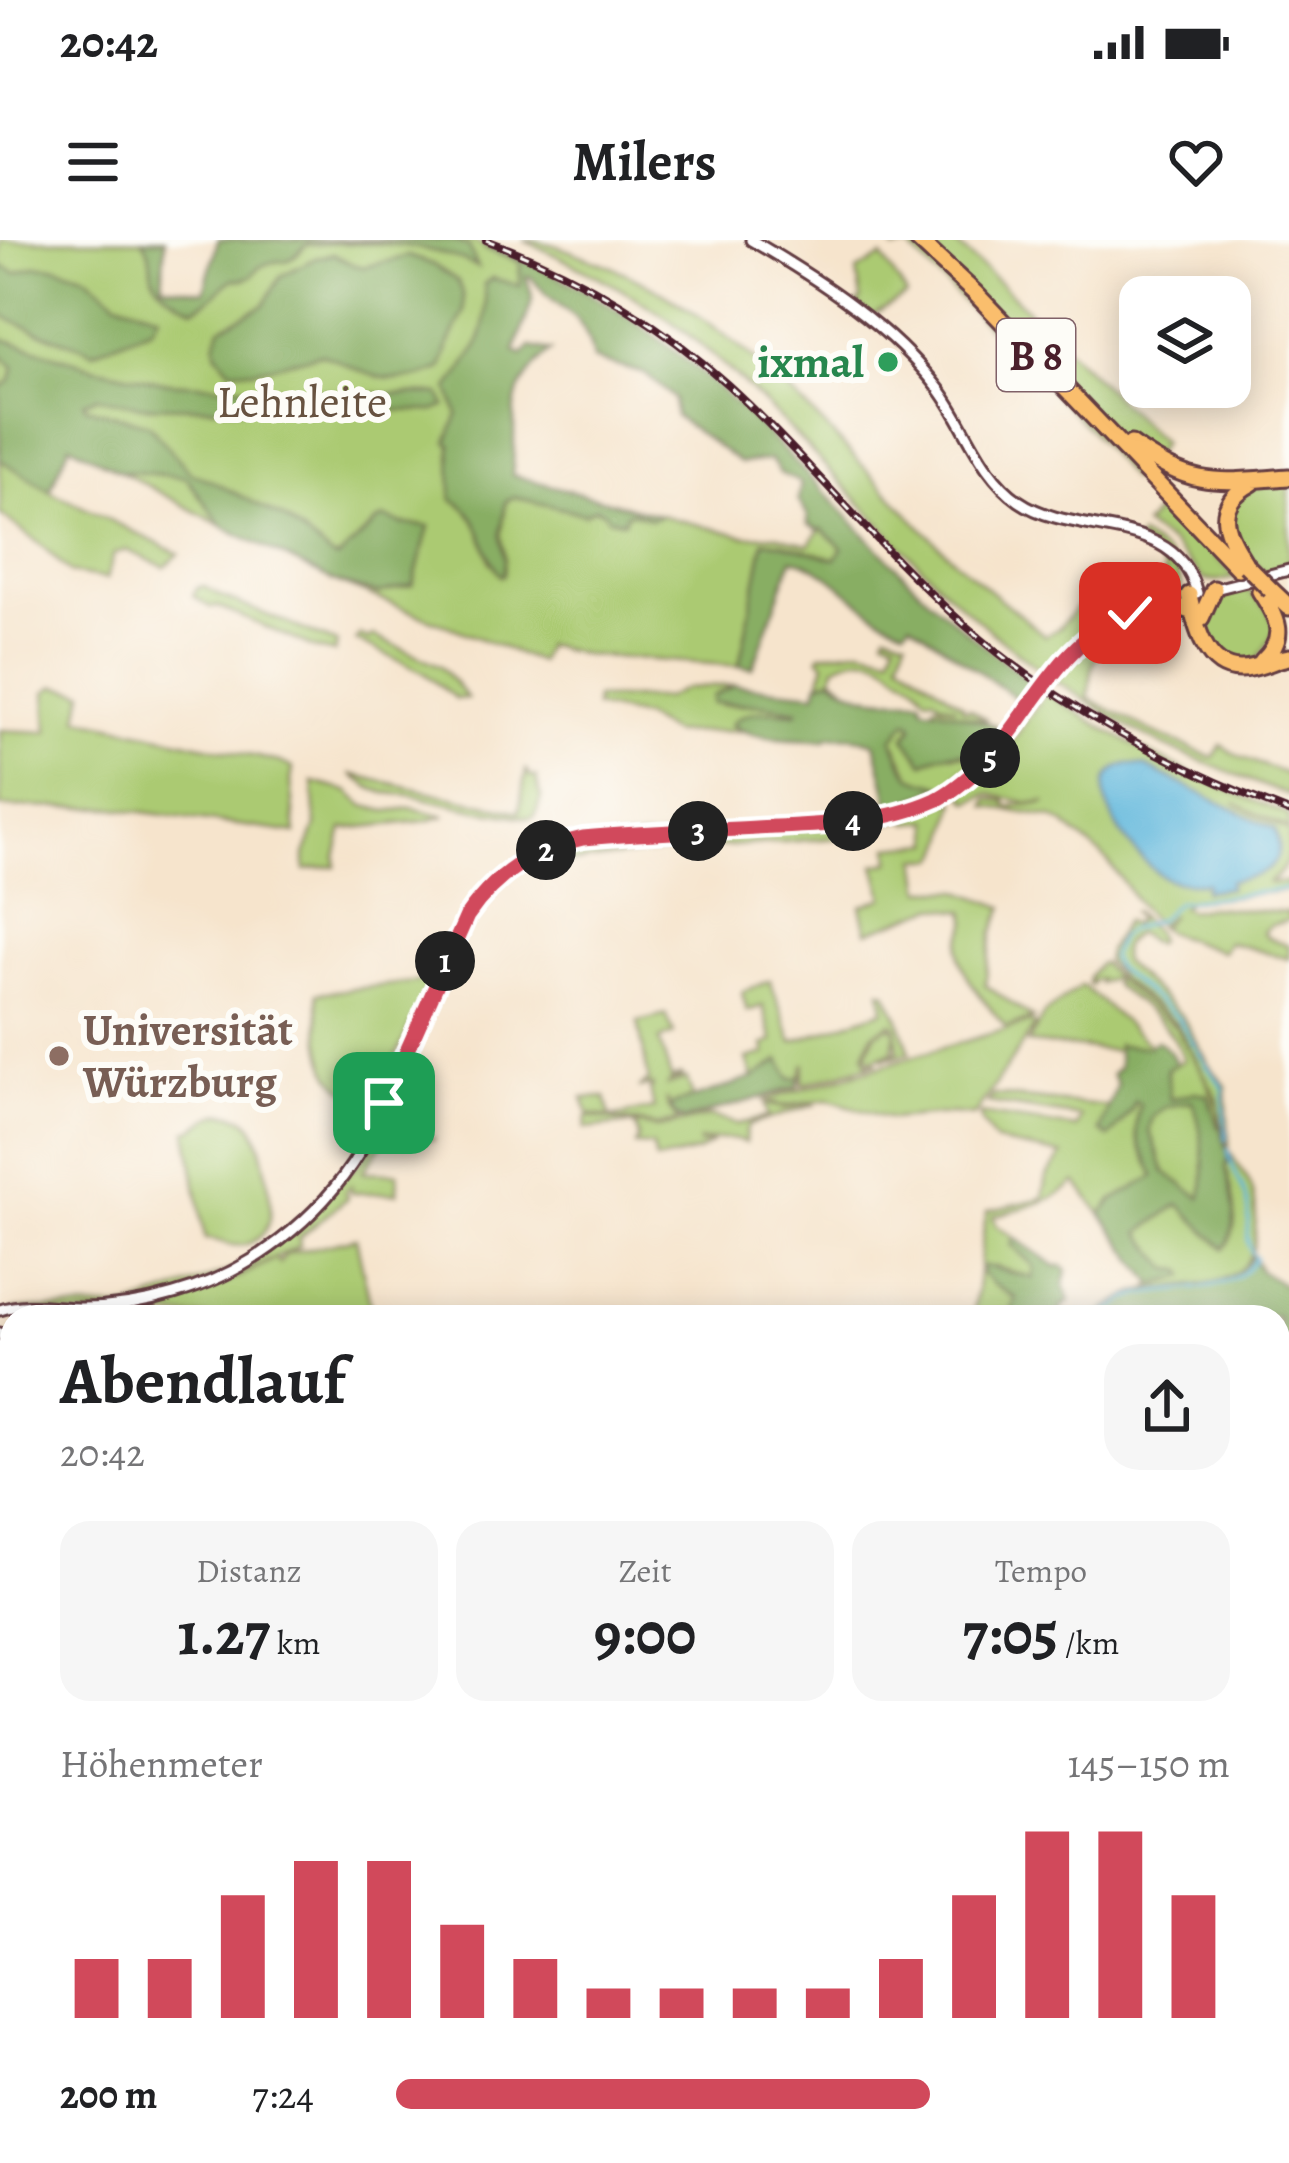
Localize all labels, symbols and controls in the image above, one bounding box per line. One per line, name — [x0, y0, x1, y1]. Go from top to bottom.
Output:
text: 20:42 — [60, 11, 158, 73]
text: Milers — [572, 125, 717, 199]
icon: menu — [60, 129, 126, 195]
icon: heart — [1163, 129, 1229, 195]
map controls — [1119, 276, 1251, 408]
button: layers — [1119, 276, 1251, 408]
road number: B 8 — [997, 319, 1075, 391]
place label: ixmal — [757, 331, 864, 393]
marker: ixmal — [875, 349, 901, 375]
park label: Lehnleite — [217, 371, 387, 433]
pin — [1079, 562, 1181, 664]
icon: check — [1097, 580, 1163, 646]
pin: 5 — [960, 728, 1020, 788]
text: 5 — [983, 735, 997, 780]
pin: 4 — [823, 791, 883, 851]
text: 4 — [845, 798, 861, 843]
pin: 3 — [668, 801, 728, 861]
text: 3 — [691, 808, 705, 853]
pin: 2 — [516, 820, 576, 880]
text: 2 — [538, 827, 554, 872]
pin: 1 — [415, 931, 475, 991]
text: 1 — [439, 938, 451, 983]
place label: Universität Würzburg — [82, 999, 293, 1113]
marker: Universität Würzburg — [46, 1043, 72, 1069]
pin — [333, 1052, 435, 1154]
icon: arrive — [351, 1070, 417, 1136]
text: Abendlauf — [60, 1336, 346, 1426]
button: share — [1104, 1344, 1230, 1470]
text: 20:42 — [60, 1426, 145, 1479]
text: Distanz — [196, 1548, 302, 1593]
text: Zeit — [618, 1548, 672, 1593]
text: Tempo — [995, 1548, 1087, 1593]
text: 1.27 — [178, 1593, 270, 1675]
text: 9:00 — [594, 1593, 696, 1675]
text: 7:05 — [963, 1593, 1058, 1675]
text: km — [270, 1620, 321, 1665]
text: /km — [1058, 1620, 1119, 1665]
text: Höhenmeter — [60, 1737, 263, 1790]
text: 145–150 m — [1067, 1737, 1230, 1790]
text: 200 m — [60, 2068, 158, 2121]
text: 7:24 — [252, 2068, 314, 2121]

